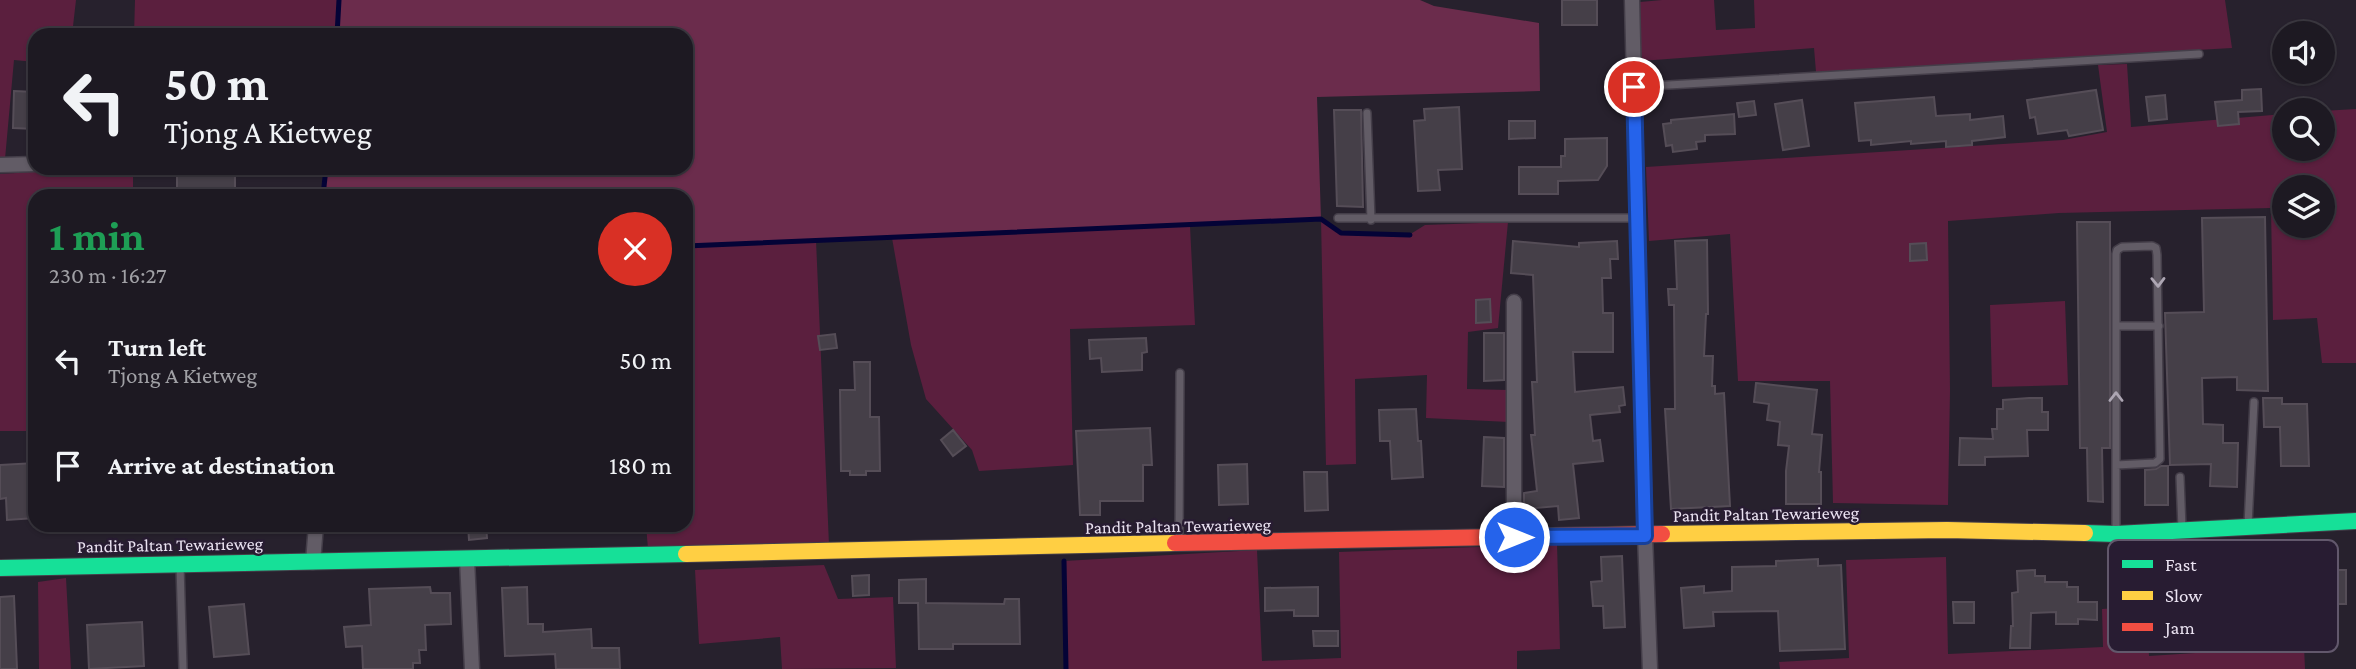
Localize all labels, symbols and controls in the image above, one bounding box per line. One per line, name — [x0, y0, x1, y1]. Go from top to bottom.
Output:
map controls — [2272, 21, 2335, 238]
button: sound — [2272, 21, 2335, 84]
icon: left — [49, 56, 140, 147]
text: 50 m — [164, 56, 269, 111]
pin — [1604, 57, 1664, 117]
icon: arrive — [1615, 68, 1653, 106]
button: search — [2272, 98, 2335, 161]
text: Tjong A Kietweg — [164, 114, 372, 150]
button: layers — [2272, 175, 2335, 238]
text: 1 min — [49, 212, 145, 259]
button: close — [598, 212, 672, 286]
text: 230 m · 16:27 — [49, 262, 167, 288]
one-way arrow — [2150, 277, 2166, 287]
text: Turn left — [108, 333, 206, 362]
icon: left — [49, 342, 87, 380]
text: 50 m — [619, 346, 672, 375]
text: Tjong A Kietweg — [108, 362, 257, 388]
one-way arrow — [2108, 391, 2124, 401]
icon: arrive — [49, 447, 87, 485]
text: Arrive at destination — [108, 451, 335, 480]
text: 180 m — [609, 451, 672, 480]
position arrow — [1477, 500, 1551, 574]
street label: Pandit Paltan Tewarieweg — [1673, 502, 1860, 526]
street label: Pandit Paltan Tewarieweg — [1085, 514, 1272, 538]
street label: Pandit Paltan Tewarieweg — [77, 533, 264, 557]
legend — [2108, 540, 2338, 652]
text: Fast — [2165, 554, 2197, 575]
text: Slow — [2165, 585, 2202, 606]
text: Jam — [2163, 617, 2195, 638]

